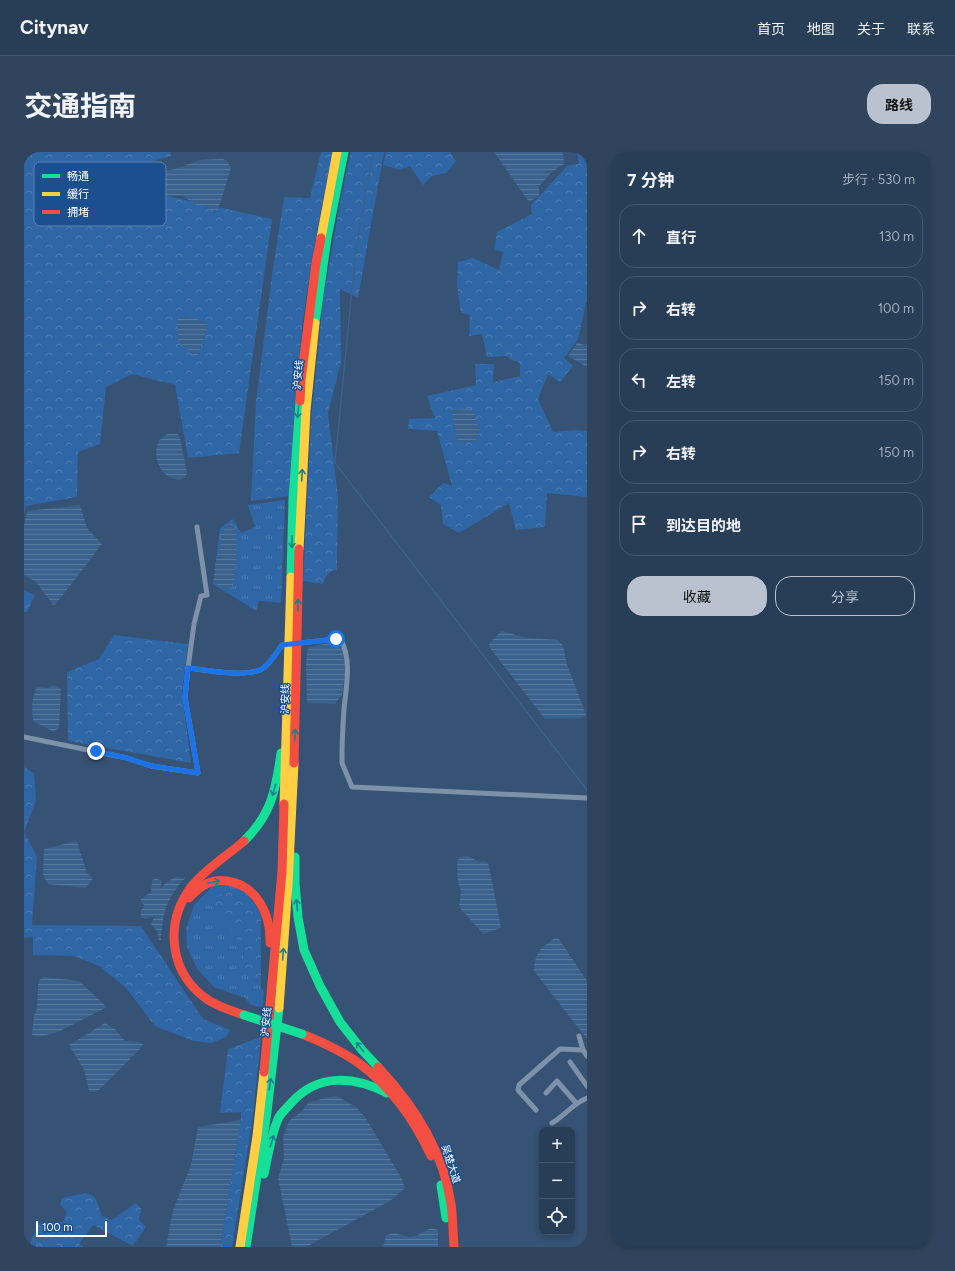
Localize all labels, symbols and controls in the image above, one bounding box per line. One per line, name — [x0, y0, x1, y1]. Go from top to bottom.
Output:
text: Citynav — [20, 16, 89, 39]
text: 首页 — [757, 21, 785, 38]
text: 地图 — [807, 21, 835, 38]
text: 关于 — [857, 21, 885, 38]
text: 联系 — [907, 21, 935, 38]
button: 路线 — [867, 84, 931, 124]
text: 交通指南 — [24, 89, 136, 123]
legend — [34, 162, 166, 226]
text: 畅通 — [67, 170, 89, 183]
text: 7 分钟 — [627, 170, 675, 190]
text: 步行 · 530 m — [842, 172, 915, 187]
text: 缓行 — [67, 188, 89, 201]
text: 拥堵 — [67, 206, 89, 219]
icon: ahead — [628, 225, 650, 247]
text: 直行 — [666, 229, 696, 247]
text: 130 m — [879, 229, 914, 244]
icon: right — [628, 297, 650, 319]
text: 右转 — [666, 301, 696, 319]
text: 100 m — [878, 301, 914, 316]
street label: 沪安线 — [290, 359, 306, 391]
icon: left — [628, 369, 650, 391]
text: 左转 — [666, 373, 696, 391]
text: 150 m — [879, 373, 914, 388]
one-way arrow — [295, 405, 302, 418]
icon: right — [628, 441, 650, 463]
text: 右转 — [666, 445, 696, 463]
text: 150 m — [879, 445, 914, 460]
one-way arrow — [298, 469, 305, 482]
icon: arrive — [628, 513, 650, 535]
text: 到达目的地 — [666, 517, 741, 535]
one-way arrow — [288, 535, 296, 548]
button: 收藏 — [627, 576, 767, 616]
button: 分享 — [775, 576, 915, 616]
one-way arrow — [294, 599, 302, 612]
route start — [327, 630, 345, 648]
street label: 沪安线 — [278, 684, 292, 714]
one-way arrow — [291, 729, 299, 742]
route end — [87, 742, 105, 760]
one-way arrow — [270, 783, 277, 796]
one-way arrow — [207, 878, 220, 886]
one-way arrow — [293, 899, 300, 912]
one-way arrow — [279, 948, 286, 961]
street label: 沪安线 — [258, 1006, 274, 1038]
one-way arrow — [355, 1041, 364, 1052]
one-way arrow — [267, 1078, 274, 1091]
map controls — [539, 1127, 575, 1235]
button: + — [539, 1127, 575, 1163]
one-way arrow — [269, 1134, 276, 1147]
street label: 吴楚大道 — [439, 1143, 463, 1185]
button: − — [539, 1163, 575, 1199]
button: locate — [539, 1199, 575, 1235]
scale bar — [36, 1219, 107, 1238]
text: 100 m — [42, 1221, 73, 1234]

